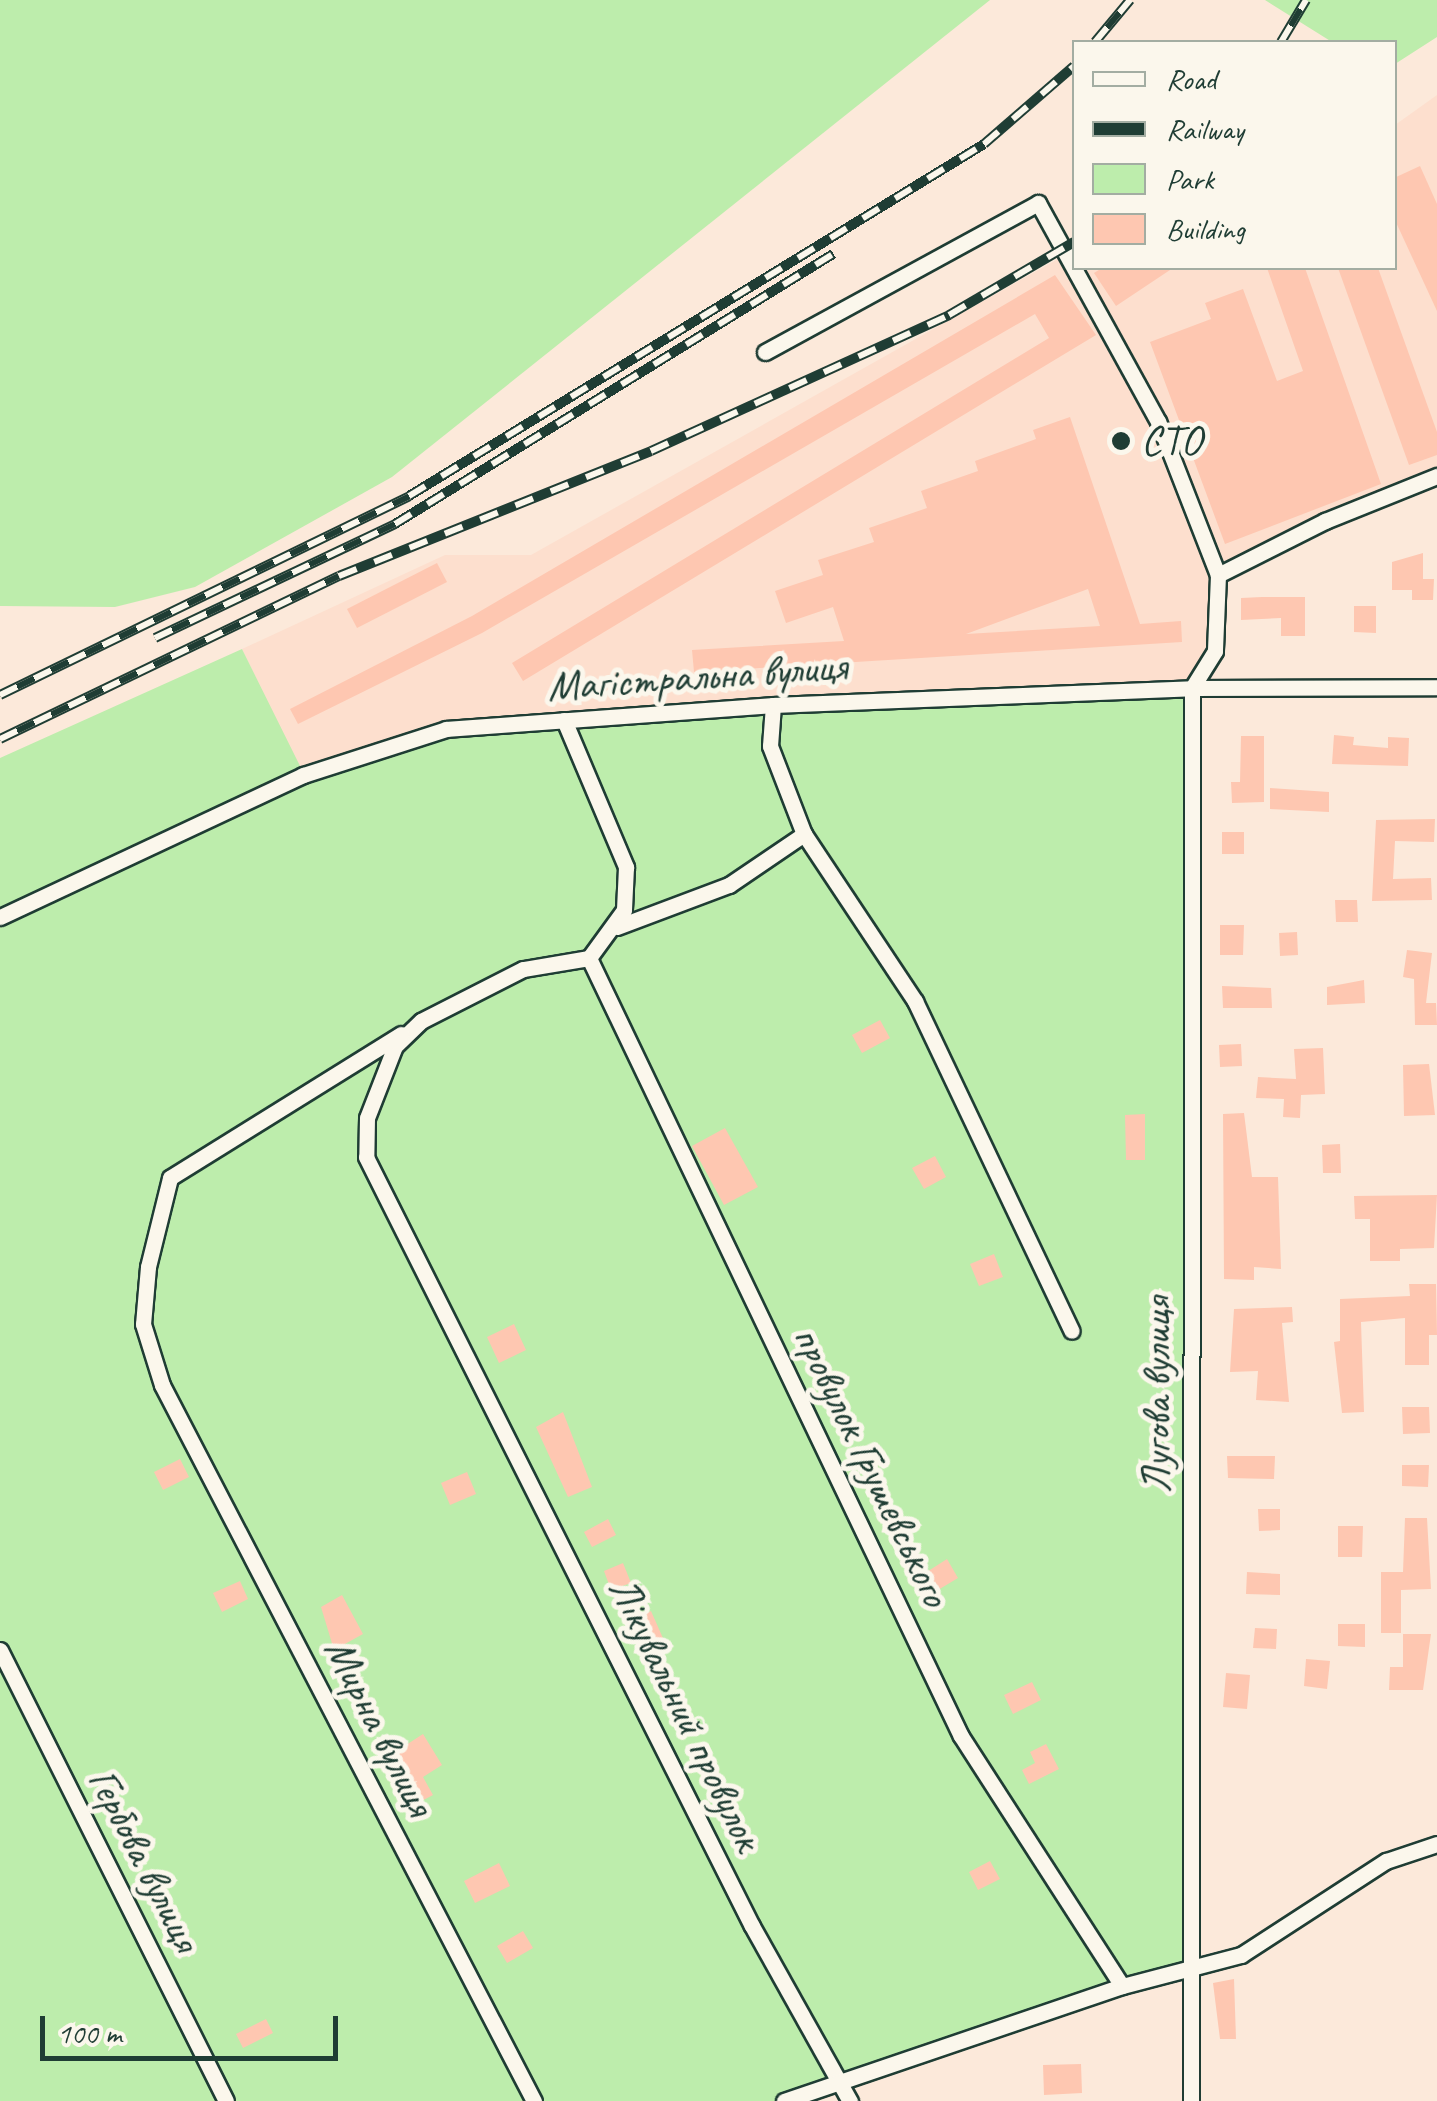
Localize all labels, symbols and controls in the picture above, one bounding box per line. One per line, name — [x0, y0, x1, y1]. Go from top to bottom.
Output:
legend — [1072, 40, 1397, 270]
text: Road — [1166, 60, 1216, 98]
text: Railway — [1166, 110, 1244, 148]
text: Park — [1166, 160, 1214, 198]
text: Building — [1166, 210, 1245, 248]
place label: СТО — [1141, 416, 1201, 466]
marker: СТО — [1110, 430, 1132, 452]
street label: Магістральна вулиця — [544, 641, 850, 713]
street label: Лугова вулиця — [1132, 1298, 1182, 1492]
street label: провулок Грушевського — [783, 1320, 959, 1612]
street label: Лікувальний провулок — [597, 1569, 773, 1859]
street label: Мирна вулиця — [313, 1629, 445, 1825]
street label: Гербова вулиця — [77, 1760, 211, 1960]
scale bar — [45, 1996, 342, 2058]
text: 100 m — [57, 2014, 122, 2052]

